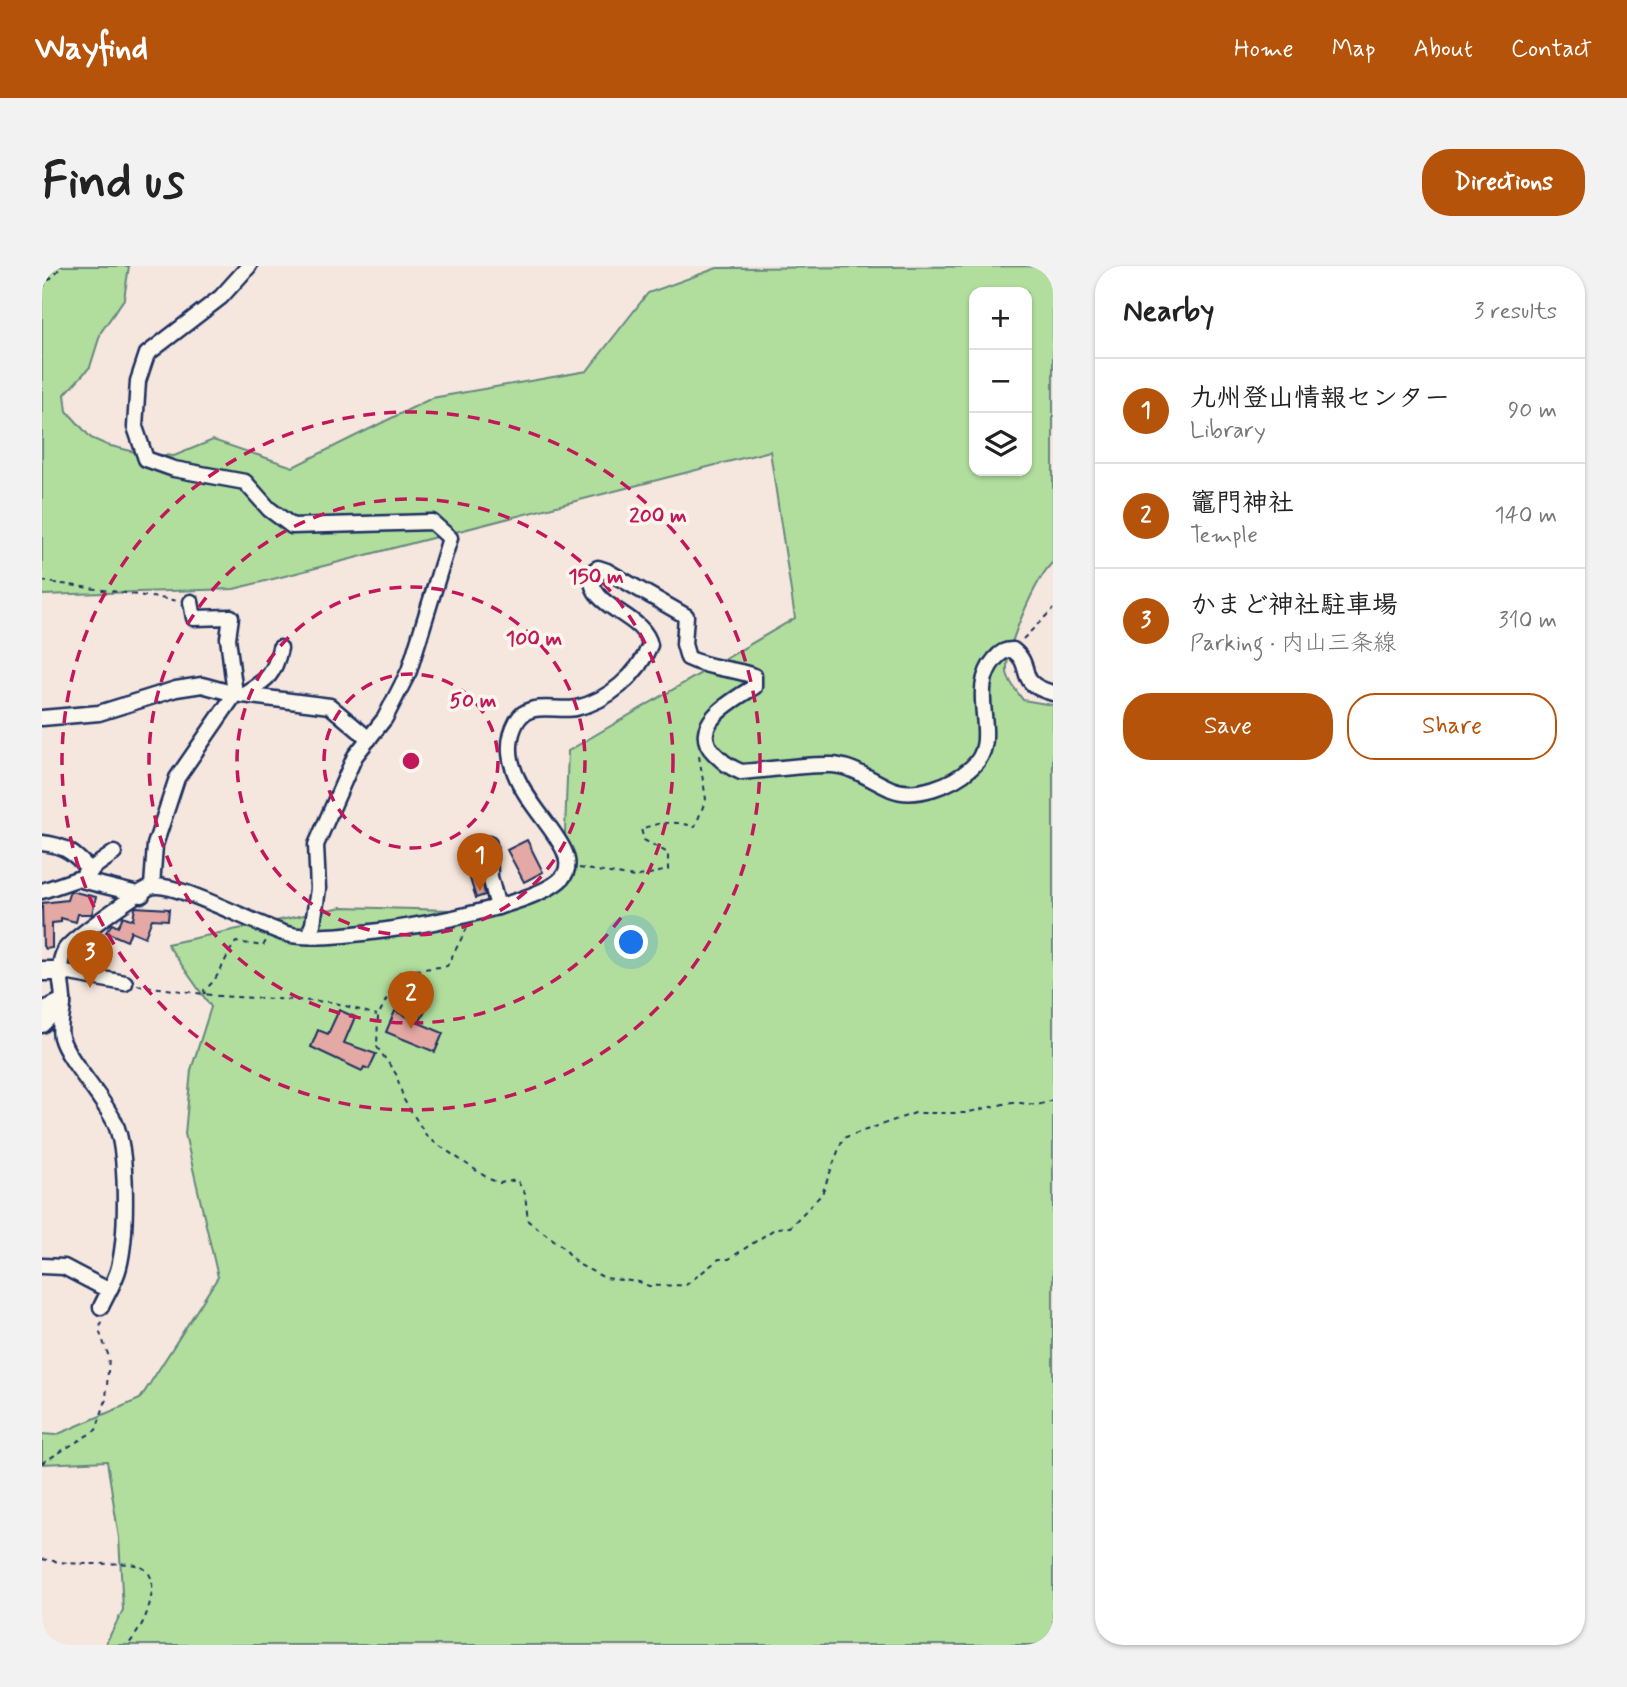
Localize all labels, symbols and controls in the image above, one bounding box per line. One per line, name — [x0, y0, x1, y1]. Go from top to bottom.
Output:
text: Wayfind — [35, 27, 148, 71]
text: Home — [1234, 34, 1294, 65]
text: Map — [1332, 34, 1376, 65]
text: About — [1414, 34, 1473, 65]
text: Contact — [1511, 34, 1592, 65]
button: Directions — [1422, 149, 1585, 216]
text: Find us — [42, 150, 185, 215]
map controls — [969, 287, 1032, 476]
button: + — [969, 287, 1032, 350]
text: Nearby — [1123, 292, 1214, 331]
text: 3 results — [1474, 297, 1557, 327]
button: − — [969, 350, 1032, 413]
text: 九州登山情報センター — [1190, 382, 1450, 416]
text: 1 — [1141, 396, 1151, 426]
text: 90 m — [1508, 396, 1557, 426]
button: layers — [969, 413, 1032, 476]
text: Library — [1190, 416, 1266, 446]
text: 竈門神社 — [1190, 487, 1294, 521]
text: 2 — [1140, 501, 1152, 531]
text: 140 m — [1494, 501, 1557, 531]
text: 200 m — [629, 502, 687, 530]
text: Temple — [1190, 521, 1258, 551]
text: 150 m — [568, 563, 624, 591]
text: かまど神社駐車場 — [1190, 589, 1398, 623]
text: 3 — [1141, 606, 1151, 636]
text: 310 m — [1498, 606, 1557, 636]
text: 100 m — [506, 625, 562, 653]
text: Parking · 内山三条線 — [1190, 629, 1396, 659]
text: 50 m — [450, 687, 497, 715]
button: Save — [1123, 693, 1333, 760]
button: Share — [1347, 693, 1557, 760]
centre of rings — [399, 749, 423, 773]
pin: 1 — [457, 833, 503, 891]
your location — [614, 925, 648, 959]
pin: 3 — [67, 930, 113, 988]
pin: 2 — [388, 971, 434, 1029]

